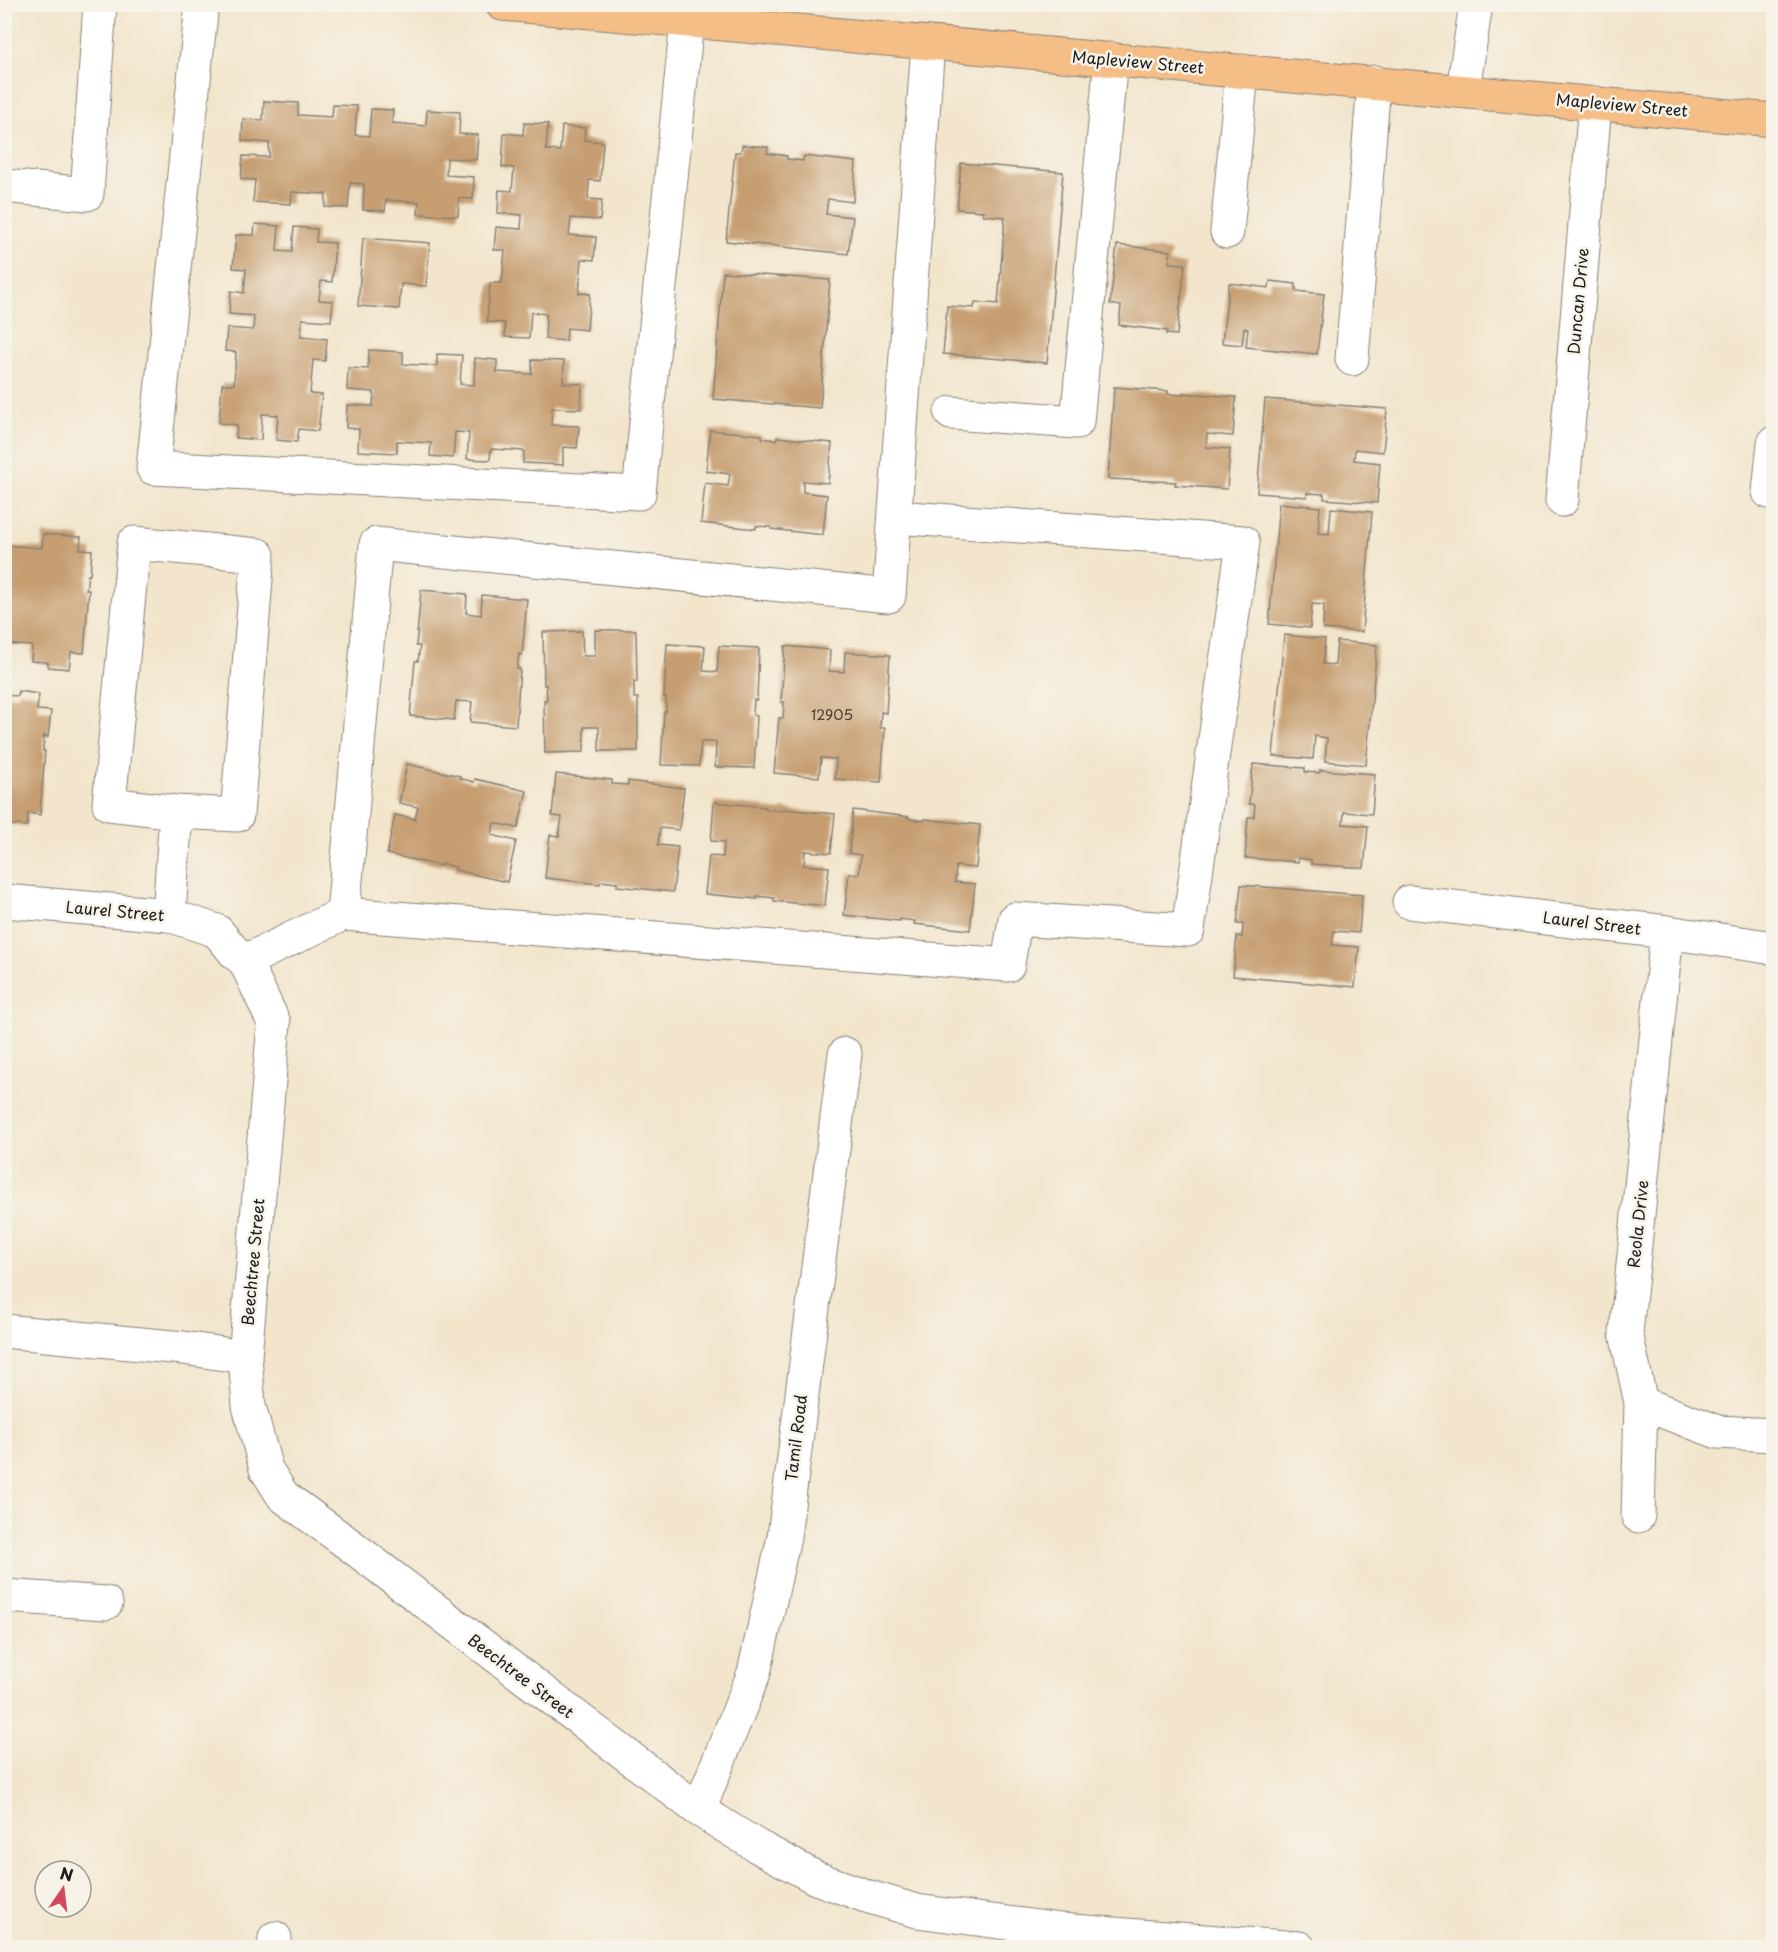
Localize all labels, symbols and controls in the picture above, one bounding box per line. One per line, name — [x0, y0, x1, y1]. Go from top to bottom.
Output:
street label: Mapleview Street — [1071, 43, 1205, 79]
street label: Mapleview Street — [1555, 86, 1689, 122]
street label: Duncan Drive — [1560, 246, 1594, 355]
house number: 12905 — [811, 704, 853, 725]
street label: Laurel Street — [65, 894, 166, 926]
street label: Laurel Street — [1542, 904, 1643, 940]
street label: Reola Drive — [1620, 1179, 1654, 1269]
street label: Beechtree Street — [235, 1197, 270, 1326]
street label: Tamil Road — [778, 1393, 812, 1483]
street label: Beechtree Street — [464, 1627, 580, 1723]
north arrow — [33, 1859, 93, 1919]
text: N — [58, 1860, 76, 1887]

